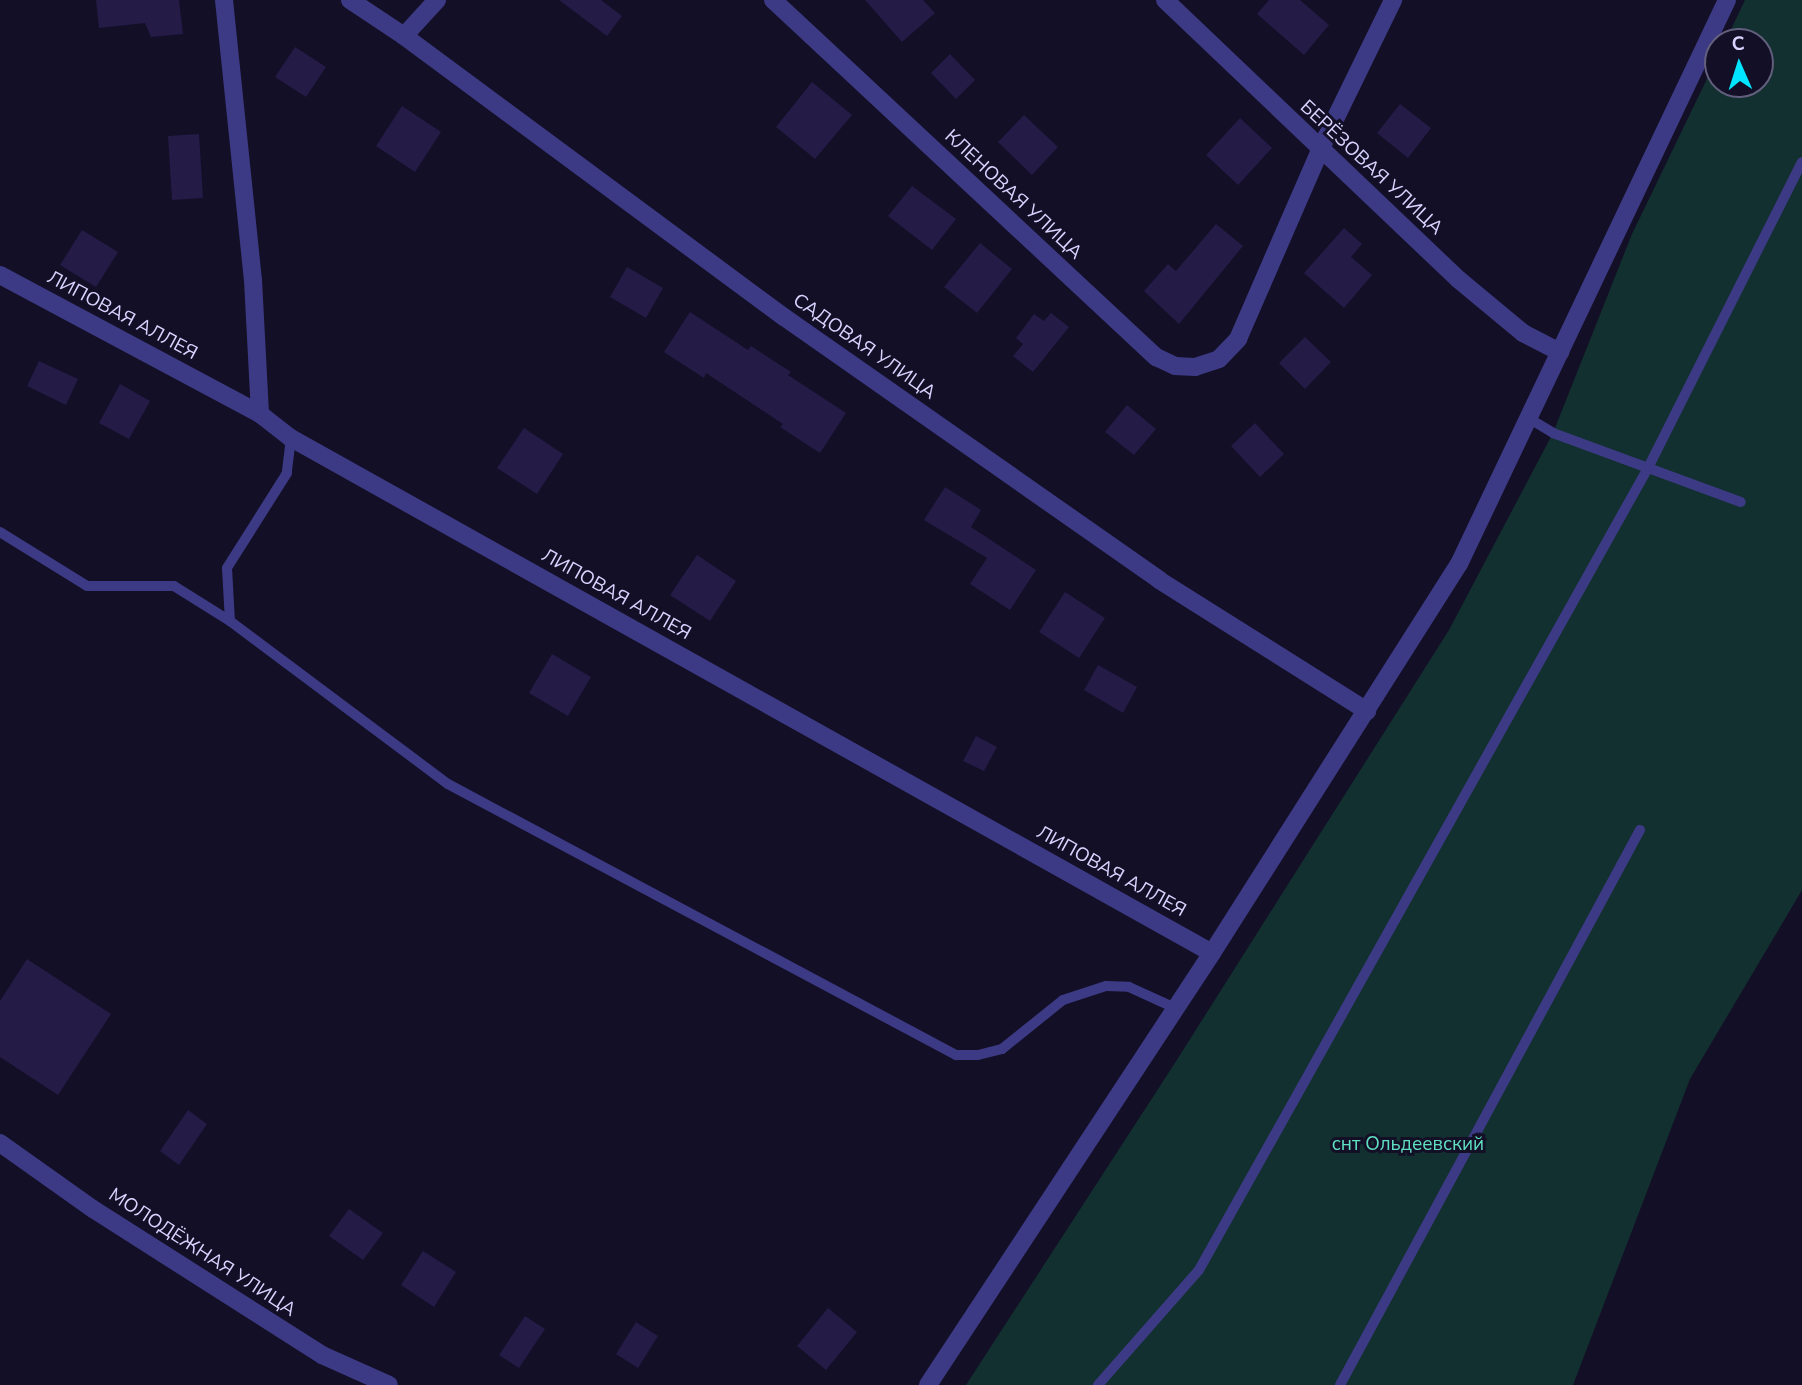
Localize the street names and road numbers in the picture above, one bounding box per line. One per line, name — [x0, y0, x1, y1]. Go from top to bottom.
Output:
street label: БЕРЁЗОВАЯ УЛИЦА — [1295, 96, 1447, 240]
street label: КЛЕНОВАЯ УЛИЦА — [940, 125, 1086, 265]
street label: ЛИПОВАЯ АЛЛЕЯ — [43, 267, 201, 365]
street label: САДОВАЯ УЛИЦА — [788, 289, 940, 405]
street label: ЛИПОВАЯ АЛЛЕЯ — [537, 545, 695, 645]
street label: ЛИПОВАЯ АЛЛЕЯ — [1032, 822, 1190, 922]
street label: МОЛОДЁЖНАЯ УЛИЦА — [104, 1184, 300, 1322]

